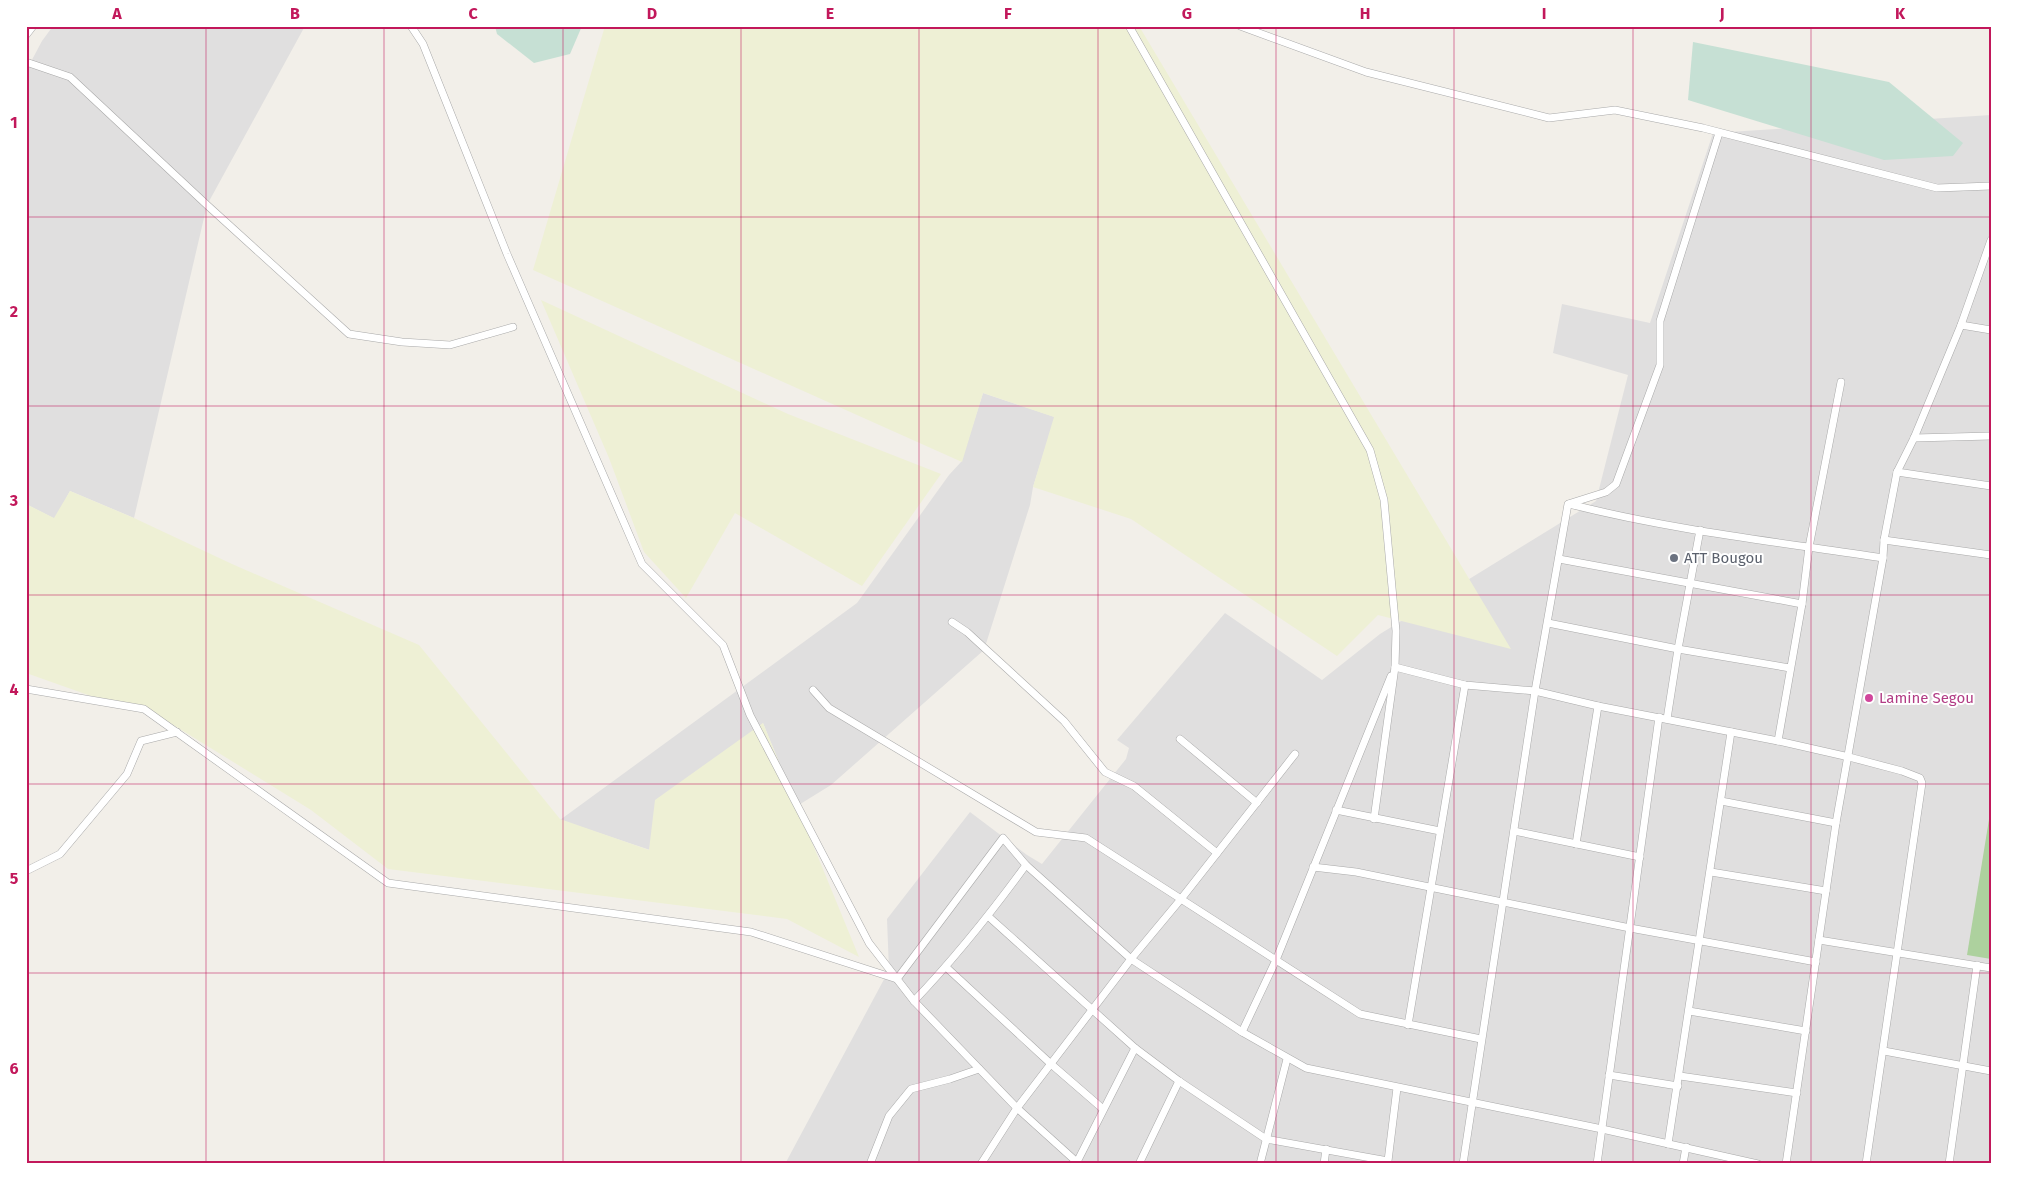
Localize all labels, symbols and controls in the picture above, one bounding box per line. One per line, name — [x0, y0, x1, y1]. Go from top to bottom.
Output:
text: A — [111, 4, 122, 23]
text: B — [290, 4, 300, 23]
text: C — [468, 4, 478, 23]
text: D — [647, 4, 657, 23]
text: E — [826, 4, 834, 23]
text: F — [1004, 4, 1012, 23]
text: G — [1182, 4, 1192, 23]
text: H — [1360, 4, 1370, 23]
text: I — [1542, 4, 1546, 23]
text: J — [1718, 4, 1725, 23]
text: K — [1895, 4, 1906, 23]
text: 1 — [10, 113, 18, 132]
text: 2 — [10, 302, 18, 321]
text: 3 — [9, 491, 18, 510]
place label: ATT Bougou — [1684, 549, 1763, 567]
marker: ATT Bougou — [1668, 552, 1680, 564]
text: 4 — [9, 680, 19, 699]
place label: Lamine Segou — [1879, 689, 1974, 707]
marker: Lamine Segou — [1863, 692, 1875, 704]
text: 5 — [10, 869, 19, 888]
text: 6 — [9, 1059, 19, 1078]

